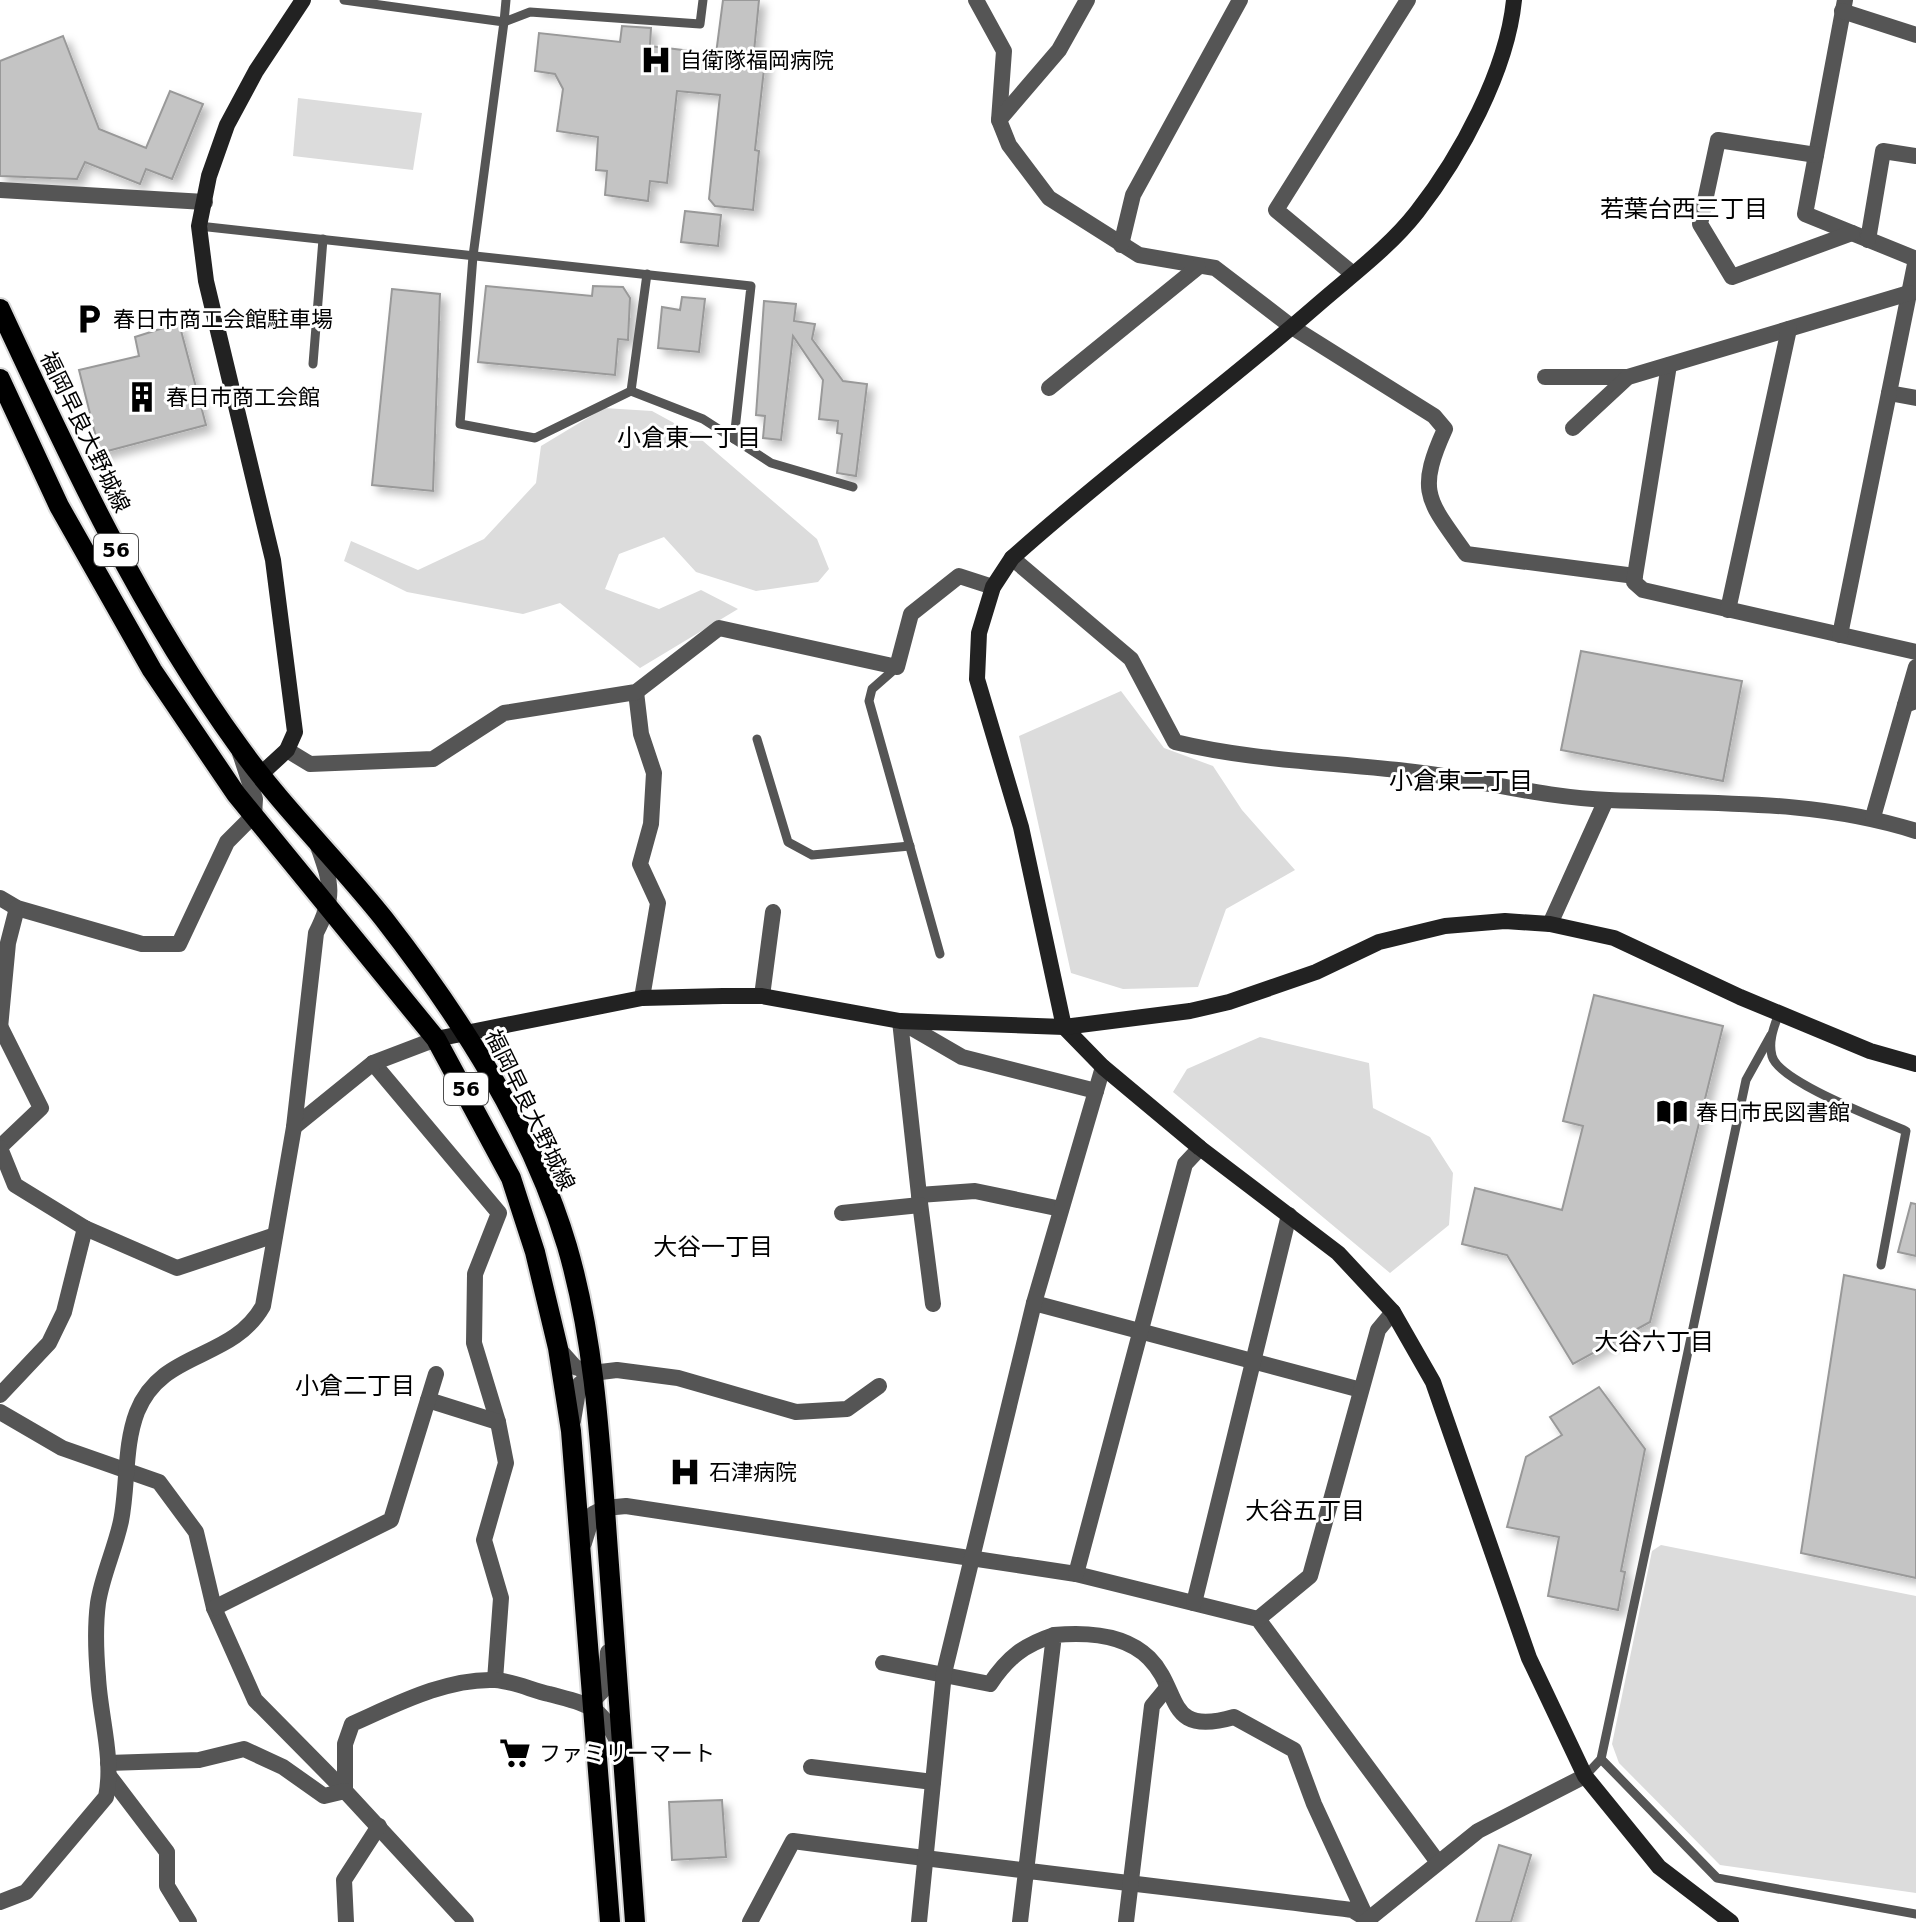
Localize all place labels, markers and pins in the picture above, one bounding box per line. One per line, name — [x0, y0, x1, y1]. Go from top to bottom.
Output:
hospital icon: 自衛隊福岡病院 — [639, 43, 673, 77]
place label: 自衛隊福岡病院 — [680, 48, 834, 73]
parking icon: 春日市商工会館駐車場 — [72, 302, 106, 336]
place label: 春日市商工会館駐車場 — [113, 307, 333, 332]
building icon: 春日市商工会館 — [125, 380, 159, 414]
place label: 春日市商工会館 — [166, 385, 320, 410]
library icon: 春日市民図書館 — [1655, 1095, 1689, 1129]
place label: 春日市民図書館 — [1696, 1100, 1850, 1125]
hospital icon: 石津病院 — [668, 1455, 702, 1489]
place label: 石津病院 — [709, 1460, 797, 1485]
supermarket icon: ファミリーマート — [498, 1736, 532, 1770]
place label: ファミリーマート — [539, 1741, 715, 1766]

